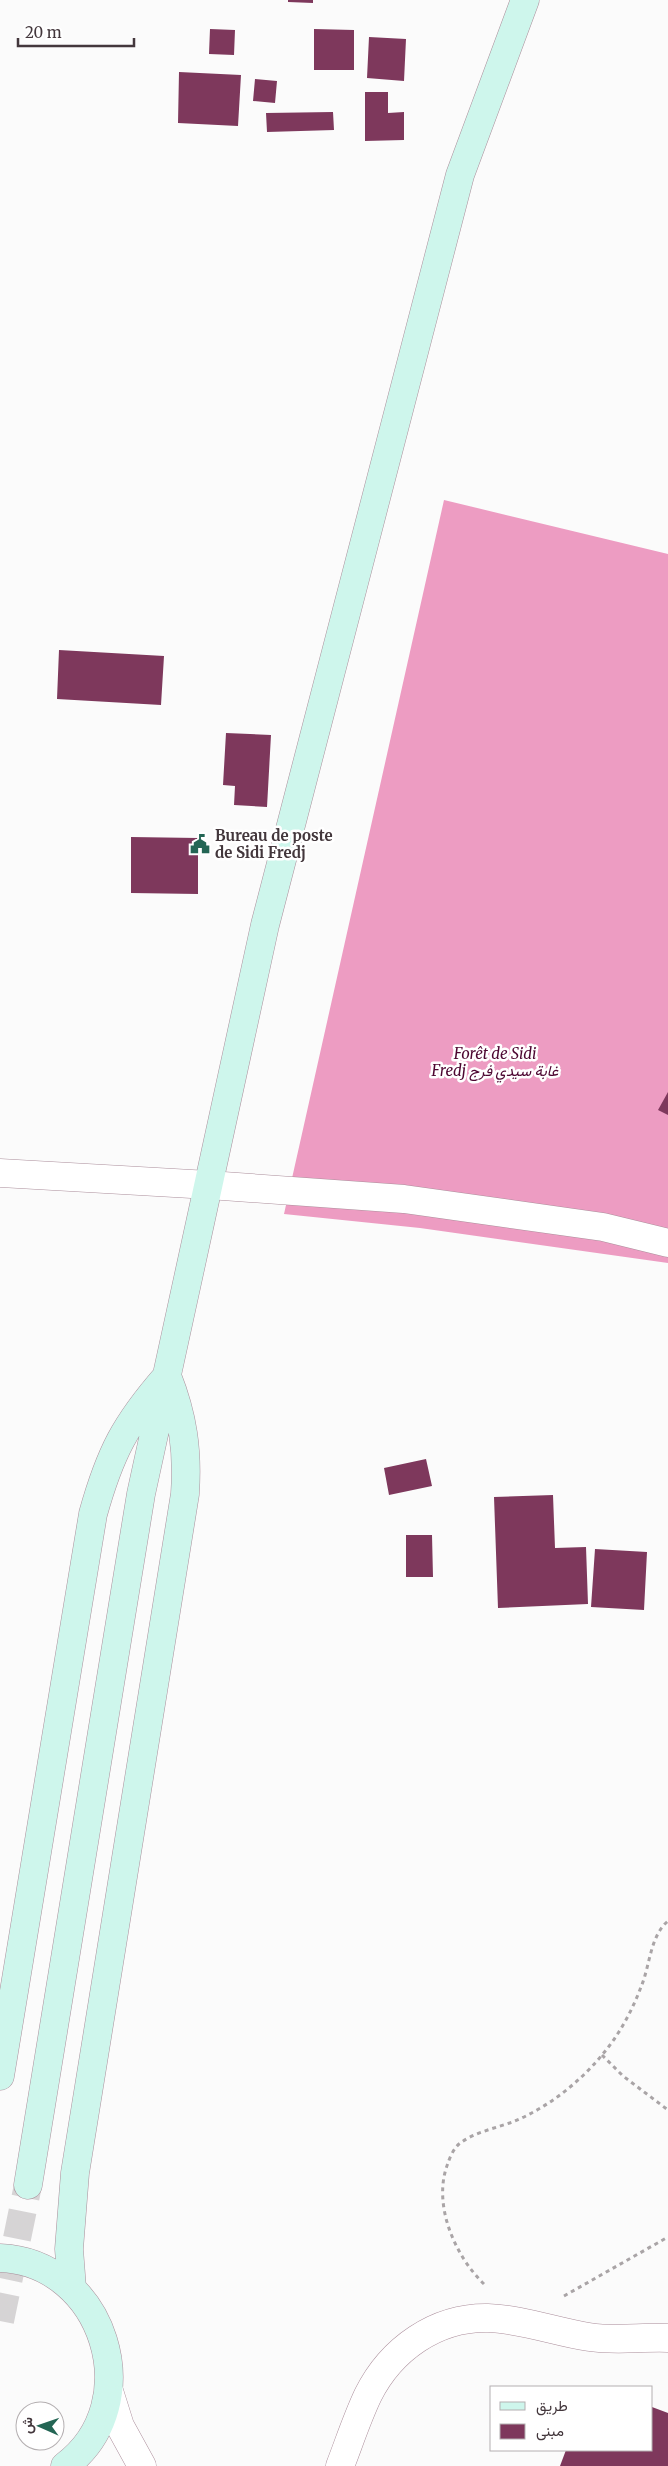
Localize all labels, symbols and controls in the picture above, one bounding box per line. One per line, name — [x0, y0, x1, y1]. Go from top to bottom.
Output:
scale bar — [18, 15, 134, 47]
text: 20 m — [25, 23, 62, 42]
place label: Bureau de poste de Sidi Fredj — [215, 826, 333, 862]
public building icon: Bureau de poste de Sidi Fredj — [189, 833, 211, 855]
park label: Forêt de Sidi Fredj غابة سيدي فرج — [431, 1044, 560, 1083]
legend — [490, 2386, 653, 2451]
text: طريق — [536, 2396, 568, 2416]
north arrow — [15, 2401, 65, 2451]
text: ش — [18, 2417, 36, 2434]
text: مبنى — [536, 2421, 564, 2441]

